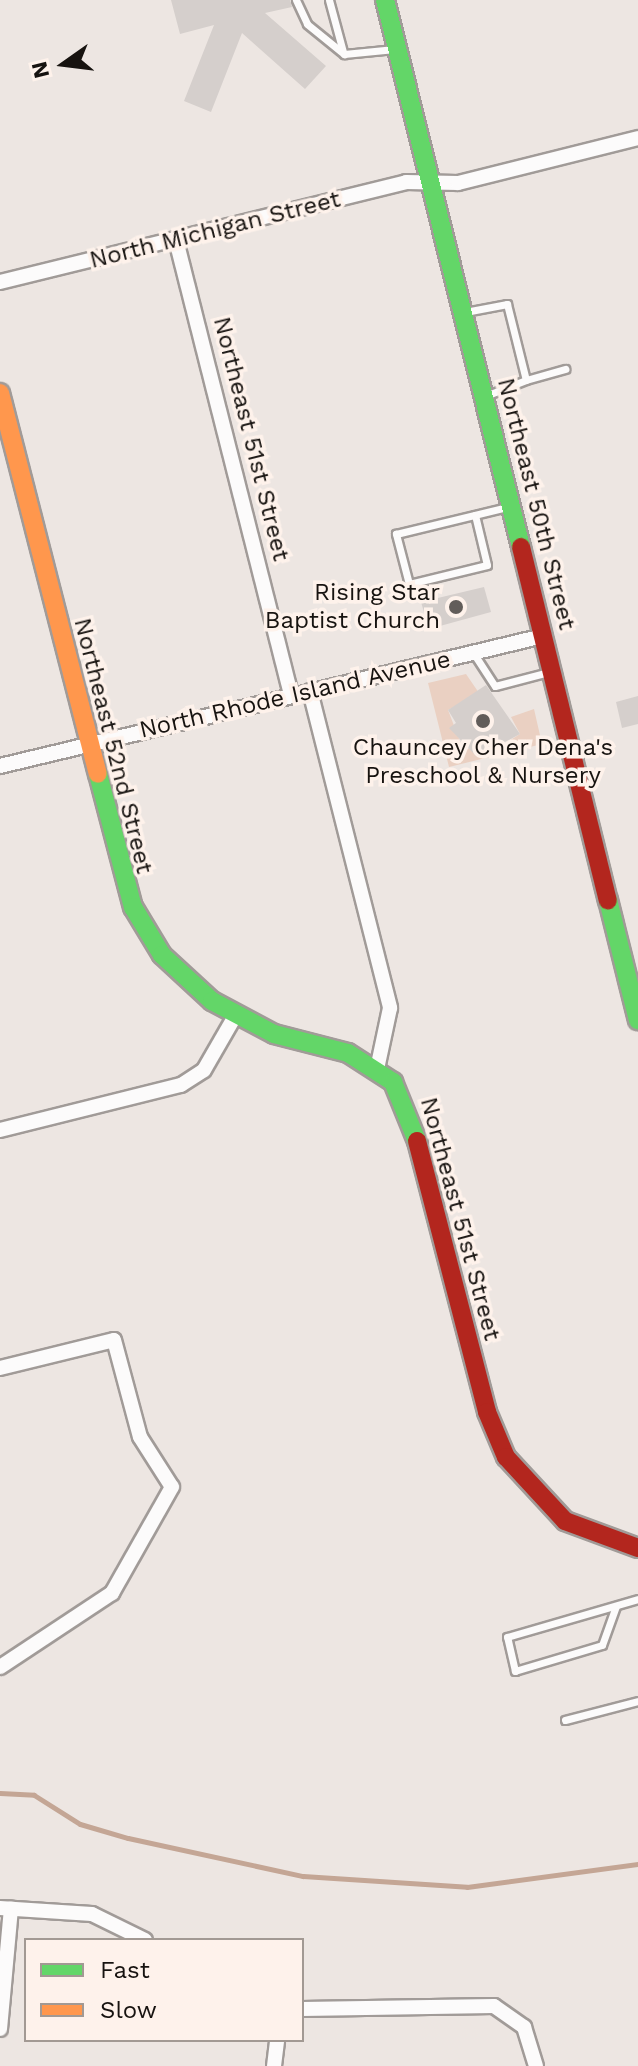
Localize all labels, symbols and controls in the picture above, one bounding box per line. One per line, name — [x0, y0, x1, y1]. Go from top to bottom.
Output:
north arrow — [24, 24, 104, 104]
text: N — [26, 59, 54, 81]
street label: North Michigan Street — [87, 185, 343, 275]
street label: Northeast 51st Street — [207, 314, 295, 564]
street label: Northeast 50th Street — [491, 375, 581, 633]
place label: Rising Star Baptist Church — [265, 579, 440, 635]
marker: Rising Star Baptist Church — [447, 598, 465, 616]
street label: Northeast 52nd Street — [67, 615, 159, 877]
street label: North Rhode Island Avenue — [136, 645, 454, 745]
marker: Chauncey Cher Dena's Preschool & Nursery — [474, 712, 492, 730]
place label: Chauncey Cher Dena's Preschool & Nursery — [352, 734, 614, 790]
street label: Northeast 51st Street — [414, 1094, 506, 1344]
legend — [24, 1938, 304, 2042]
text: Fast — [100, 1956, 150, 1984]
text: Slow — [100, 1996, 157, 2024]

